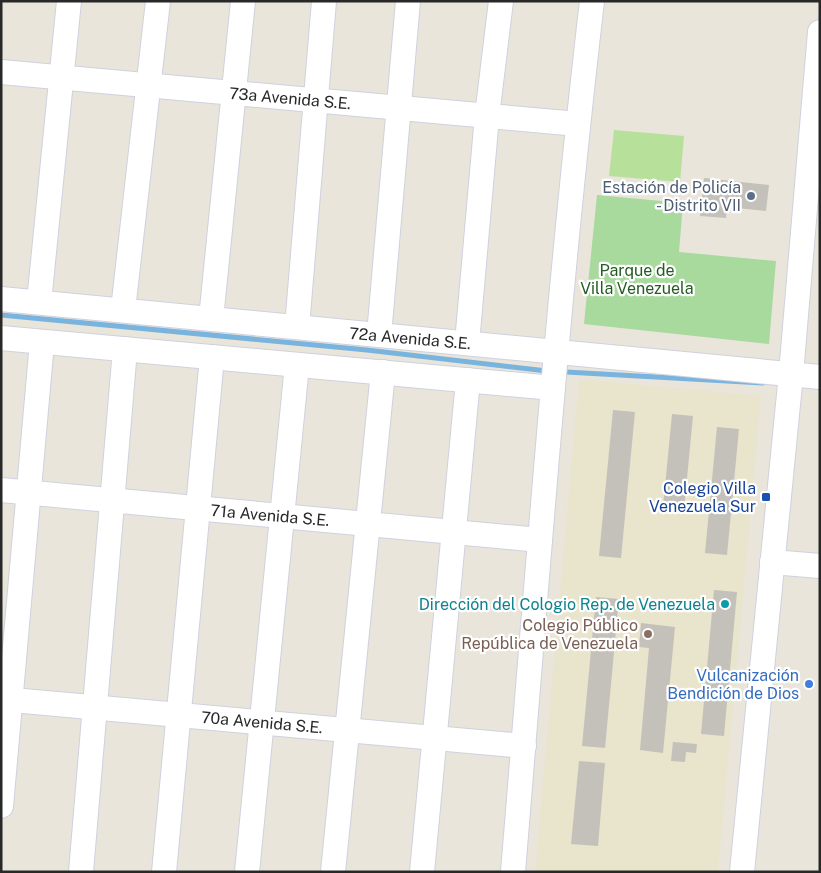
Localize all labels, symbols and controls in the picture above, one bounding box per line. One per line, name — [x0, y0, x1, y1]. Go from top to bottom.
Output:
street label: 73a Avenida S.E. — [228, 84, 352, 113]
place label: Estación de Policía - Distrito VII — [602, 178, 741, 215]
marker: Estación de Policía - Distrito VII — [745, 190, 757, 202]
park label: Parque de Villa Venezuela — [580, 261, 694, 298]
street label: 72a Avenida S.E. — [348, 324, 472, 353]
place label: Colegio Villa Venezuela Sur — [649, 479, 756, 516]
marker: Colegio Villa Venezuela Sur — [760, 491, 772, 503]
street label: 71a Avenida S.E. — [210, 501, 330, 530]
place label: Dirección del Cologio Rep. de Venezuela — [419, 595, 715, 614]
marker: Dirección del Cologio Rep. de Venezuela — [719, 598, 731, 610]
place label: Colegio Público República de Venezuela — [461, 616, 638, 653]
marker: Colegio Público República de Venezuela — [642, 628, 654, 640]
place label: Vulcanización Bendición de Dios — [667, 666, 799, 703]
marker: Vulcanización Bendición de Dios — [803, 678, 815, 690]
street label: 70a Avenida S.E. — [200, 708, 323, 737]

